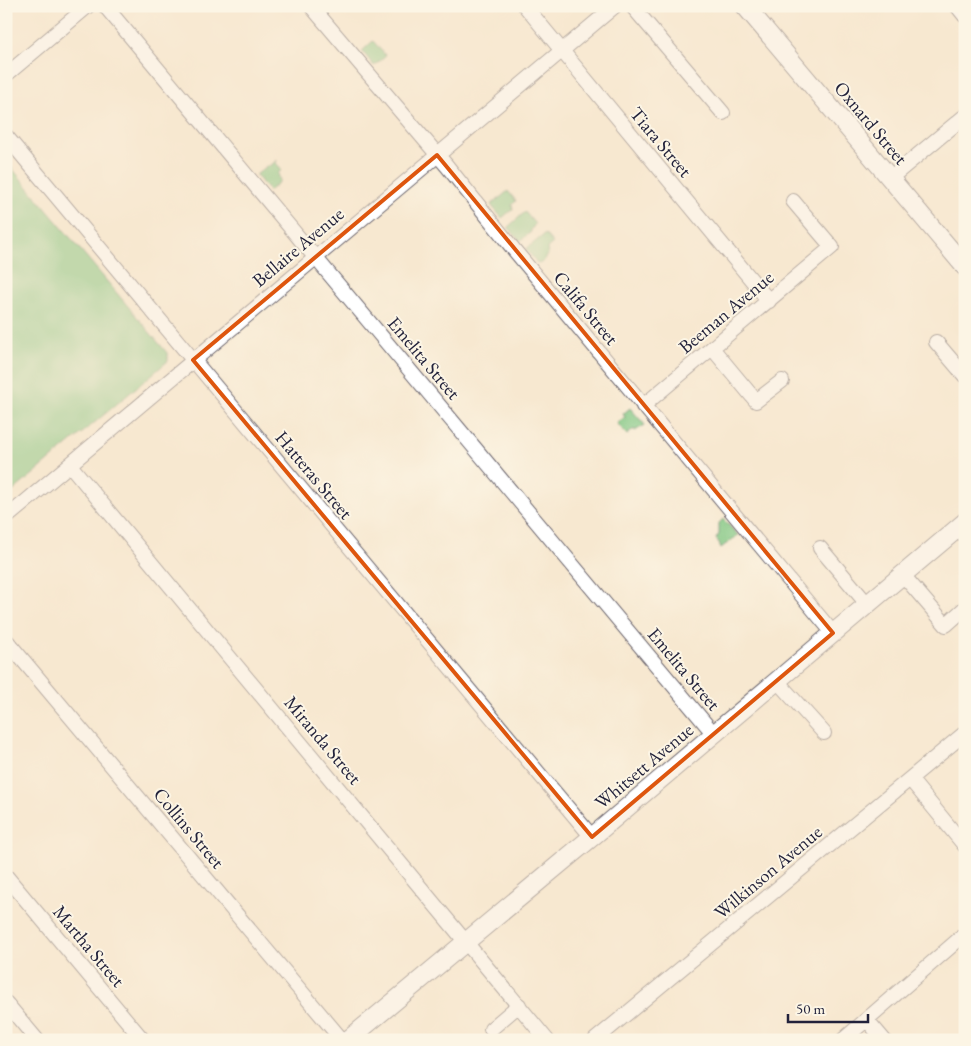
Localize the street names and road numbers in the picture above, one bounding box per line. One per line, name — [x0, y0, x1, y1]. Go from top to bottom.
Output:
street label: Oxnard Street — [829, 76, 913, 170]
street label: Tiara Street — [624, 102, 698, 182]
street label: Bellaire Avenue — [247, 201, 349, 293]
street label: Beeman Avenue — [673, 265, 779, 359]
street label: Califa Street — [548, 266, 624, 350]
street label: Emelita Street — [382, 311, 466, 405]
street label: Hatteras Street — [270, 426, 358, 524]
street label: Emelita Street — [642, 622, 726, 716]
street label: Miranda Street — [279, 690, 367, 790]
street label: Whitsett Avenue — [589, 717, 699, 815]
street label: Collins Street — [148, 782, 230, 874]
street label: Wilkinson Avenue — [709, 819, 827, 925]
street label: Martha Street — [47, 900, 131, 992]

